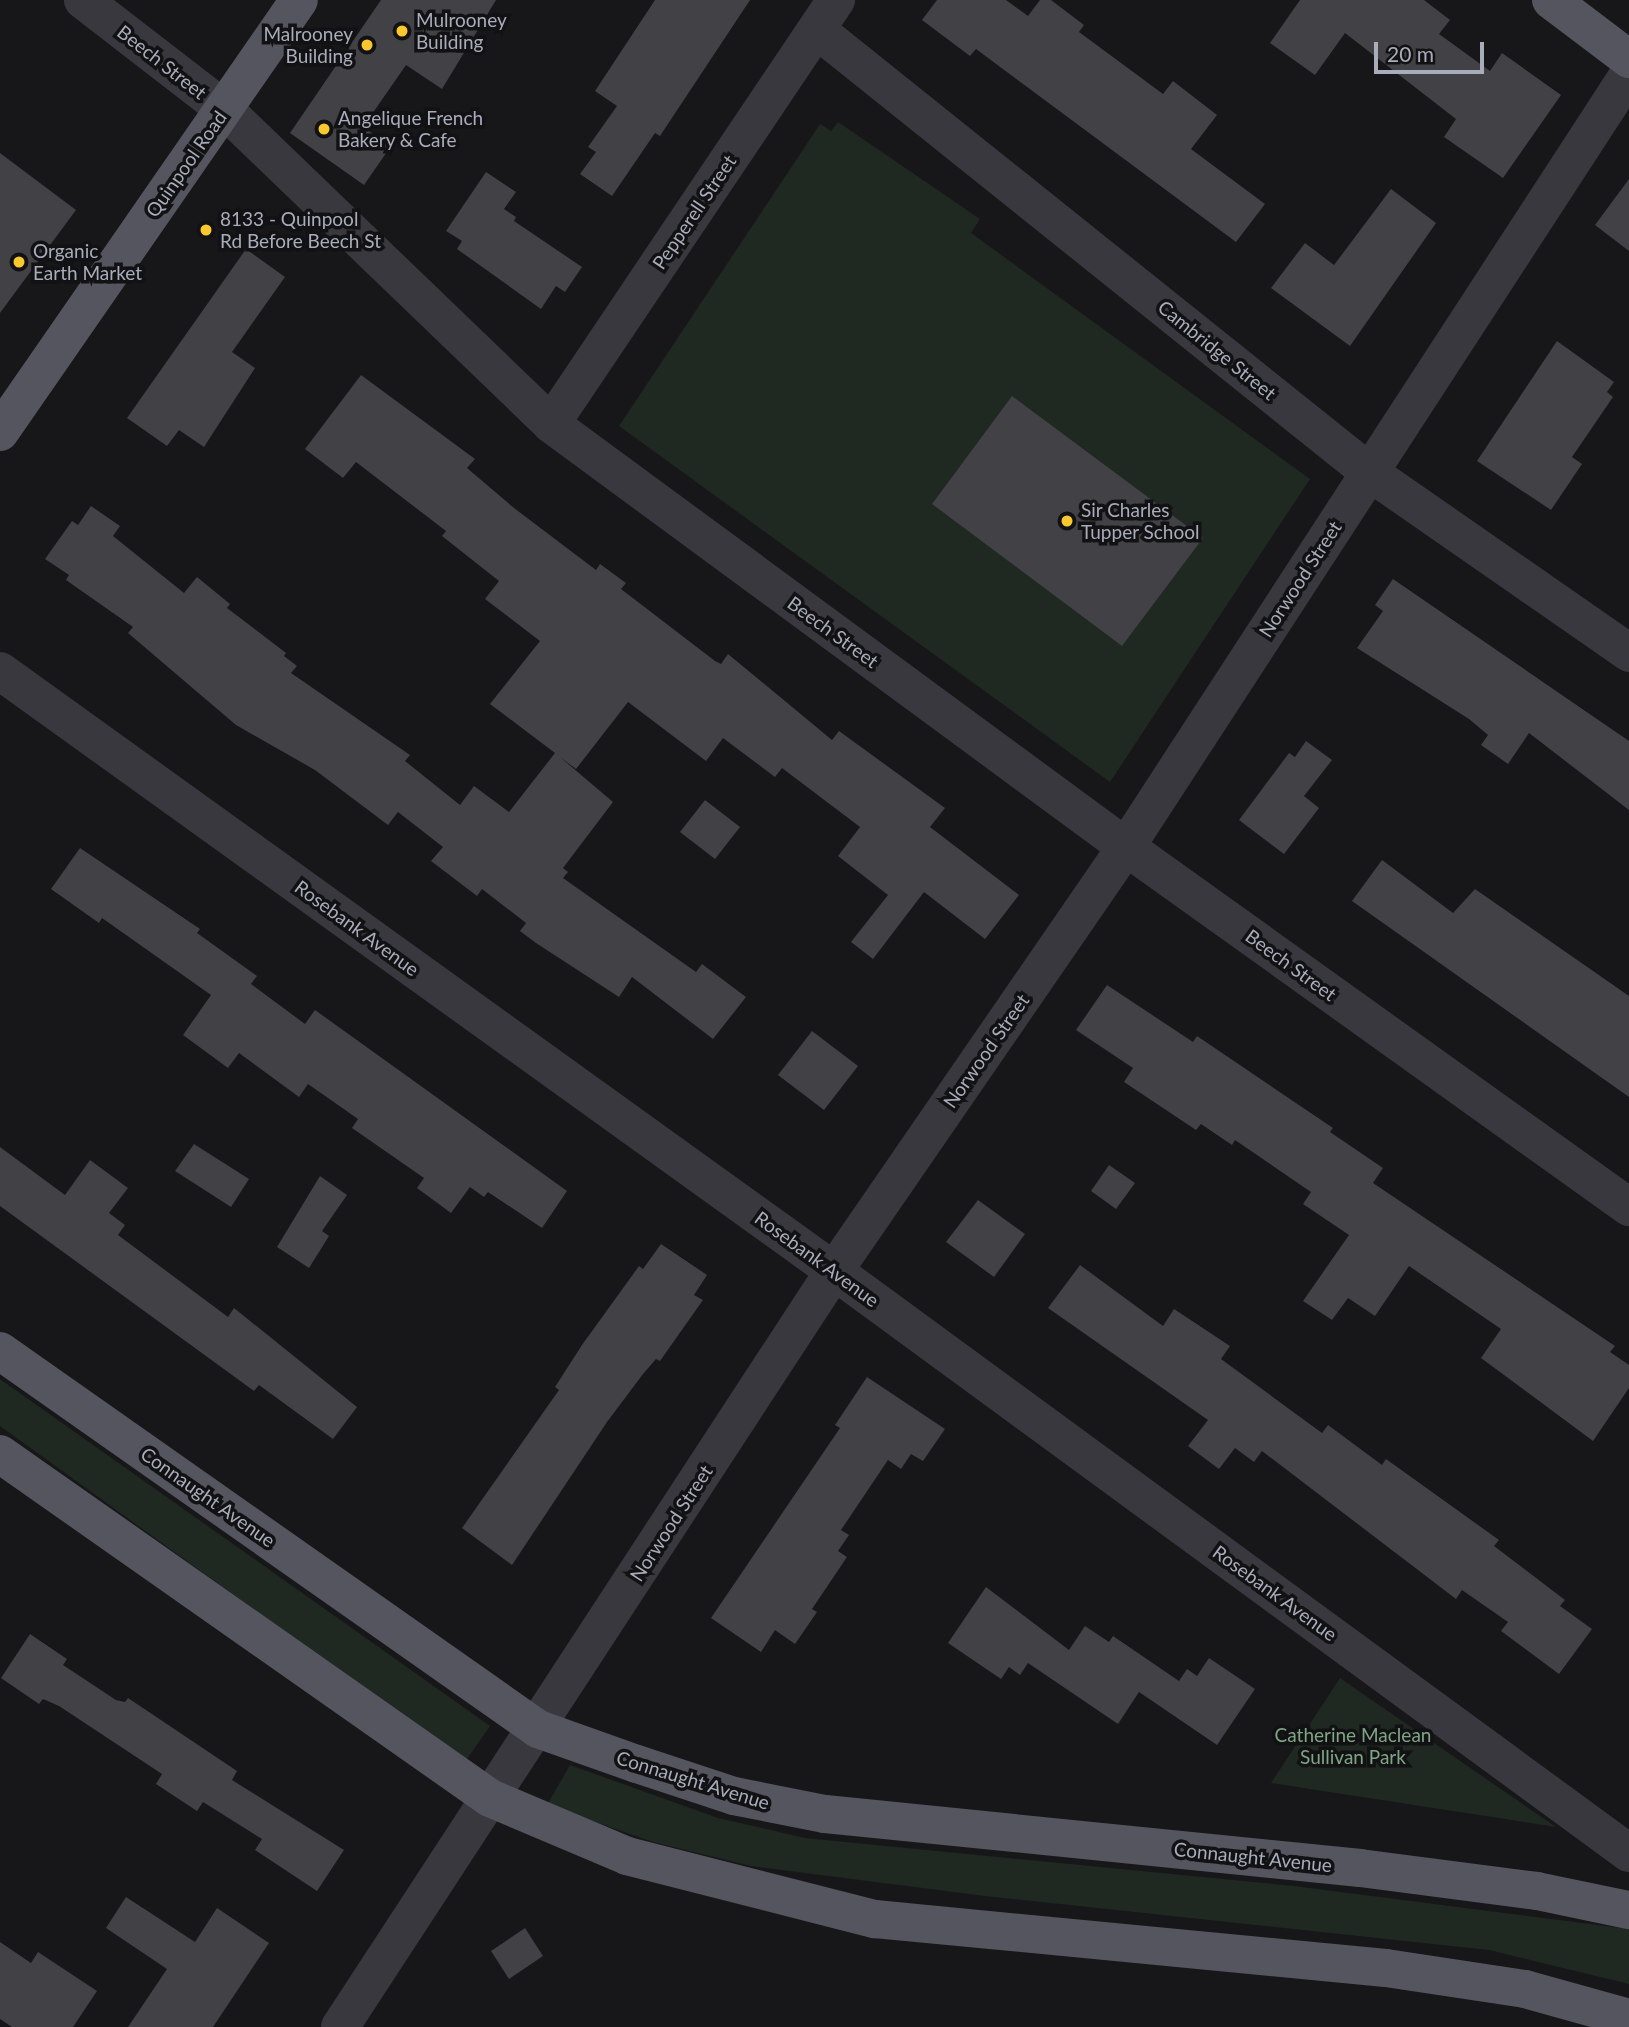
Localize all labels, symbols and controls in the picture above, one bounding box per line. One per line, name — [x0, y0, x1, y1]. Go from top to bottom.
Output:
place label: Mulrooney Building — [416, 9, 507, 53]
street label: Beech Street — [113, 20, 211, 104]
place label: Malrooney Building — [263, 23, 353, 67]
marker: Mulrooney Building — [394, 23, 410, 39]
scale bar — [1377, 28, 1487, 72]
marker: Malrooney Building — [359, 37, 375, 53]
text: 20 m — [1387, 41, 1434, 66]
street label: Quinpool Road — [141, 106, 231, 222]
place label: Angelique French Bakery & Cafe — [338, 107, 483, 151]
marker: Angelique French Bakery & Cafe — [316, 121, 332, 137]
street label: Pepperell Street — [647, 151, 741, 273]
place label: 8133 - Quinpool Rd Before Beech St — [220, 208, 381, 252]
marker: 8133 - Quinpool Rd Before Beech St — [198, 222, 214, 238]
place label: Organic Earth Market — [33, 240, 142, 284]
marker: Organic Earth Market — [11, 254, 27, 270]
street label: Cambridge Street — [1153, 295, 1281, 405]
place label: Sir Charles Tupper School — [1081, 499, 1200, 543]
marker: Sir Charles Tupper School — [1059, 513, 1075, 529]
street label: Norwood Street — [1254, 517, 1346, 641]
street label: Beech Street — [783, 591, 883, 673]
street label: Rosebank Avenue — [290, 875, 424, 981]
street label: Beech Street — [1241, 924, 1341, 1006]
street label: Norwood Street — [938, 990, 1034, 1112]
street label: Rosebank Avenue — [750, 1206, 884, 1312]
street label: Connaught Avenue — [136, 1442, 280, 1552]
street label: Norwood Street — [625, 1461, 717, 1585]
street label: Rosebank Avenue — [1208, 1540, 1342, 1646]
park label: Catherine Maclean Sullivan Park — [1275, 1724, 1431, 1768]
street label: Connaught Avenue — [613, 1746, 773, 1814]
street label: Connaught Avenue — [1173, 1837, 1333, 1877]

